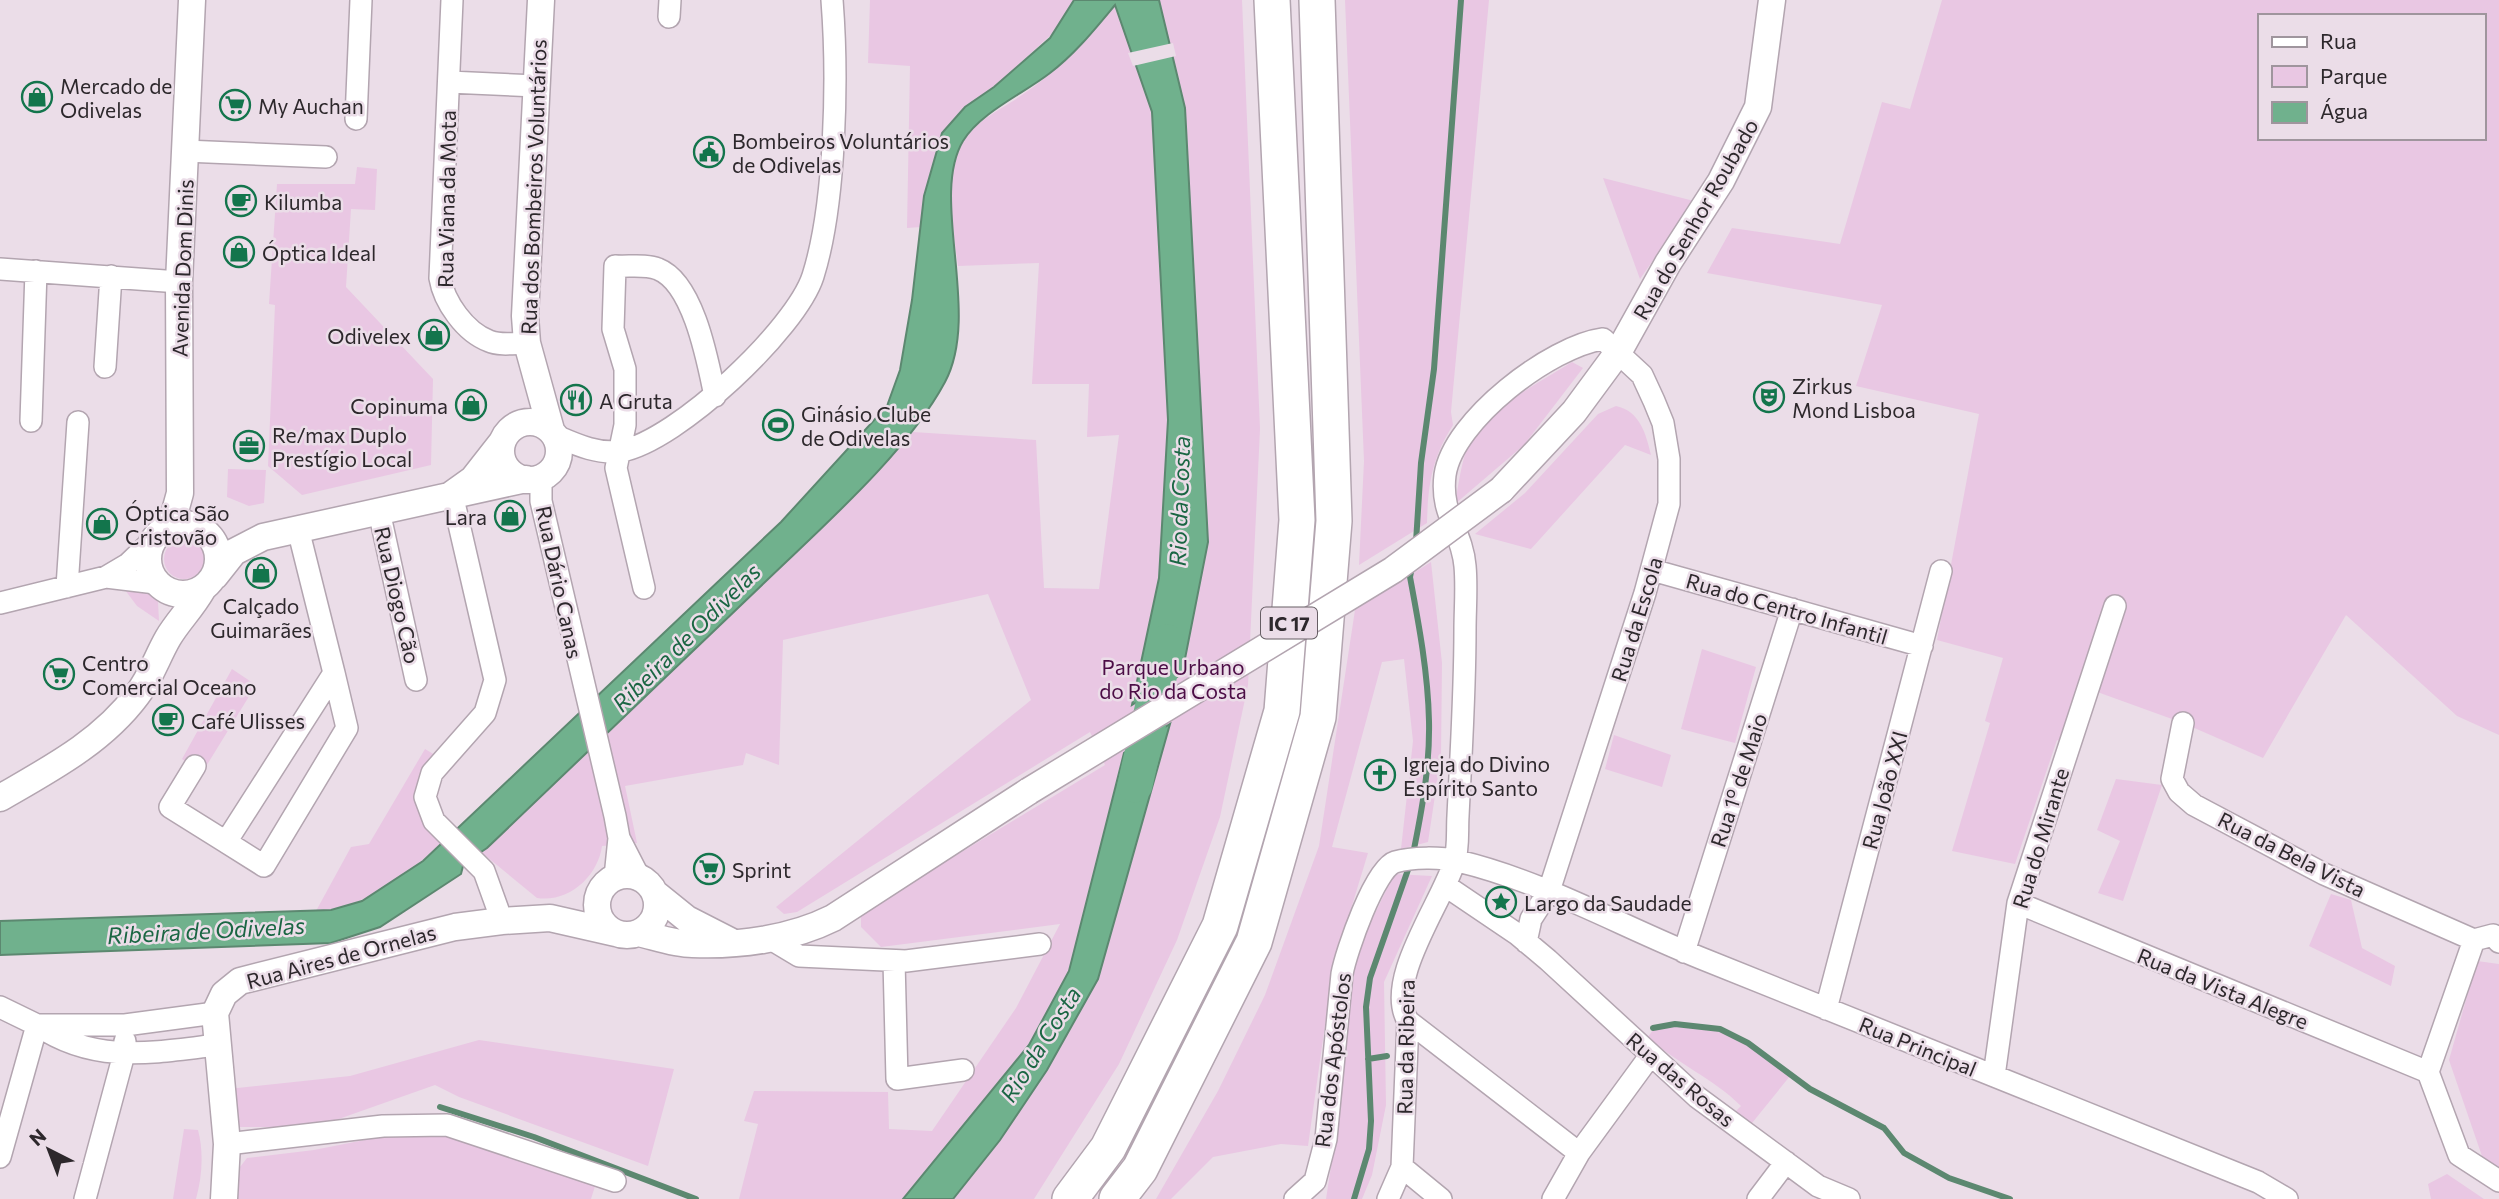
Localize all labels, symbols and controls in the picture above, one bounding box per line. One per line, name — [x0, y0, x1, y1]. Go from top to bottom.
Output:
legend — [2258, 14, 2485, 140]
text: Rua — [2320, 28, 2357, 53]
street label: Rua dos Bombeiros Voluntários — [515, 39, 551, 335]
text: Parque — [2320, 63, 2387, 88]
place label: Mercado de Odivelas — [60, 73, 172, 122]
shop icon: Mercado de Odivelas — [20, 80, 54, 114]
supermarket icon: My Auchan — [218, 88, 252, 122]
place label: My Auchan — [258, 93, 364, 118]
text: Água — [2320, 98, 2368, 123]
street label: Rua Viana da Mota — [432, 110, 460, 288]
street label: Rua do Senhor Roubado — [1627, 114, 1763, 324]
place label: Bombeiros Voluntários de Odivelas — [732, 128, 949, 177]
public building icon: Bombeiros Voluntários de Odivelas — [692, 135, 726, 169]
street label: Avenida Dom Dinis — [166, 179, 198, 357]
cafe icon: Kilumba — [224, 184, 258, 218]
place label: Kilumba — [264, 189, 342, 214]
shop icon: Óptica Ideal — [222, 235, 256, 269]
place label: Óptica Ideal — [262, 240, 376, 265]
shop icon: Odivelex — [417, 318, 451, 352]
place label: Odivelex — [327, 323, 411, 348]
place label: Zirkus Mond Lisboa — [1792, 373, 1916, 422]
theatre icon: Zirkus Mond Lisboa — [1752, 380, 1786, 414]
restaurant icon: A Gruta — [559, 383, 593, 417]
shop icon: Copinuma — [454, 388, 488, 422]
place label: A Gruta — [599, 388, 673, 413]
place label: Copinuma — [350, 393, 448, 418]
place label: Ginásio Clube de Odivelas — [801, 401, 931, 450]
sports icon: Ginásio Clube de Odivelas — [761, 408, 795, 442]
place label: Re/max Duplo Prestígio Local — [272, 422, 412, 471]
office icon: Re/max Duplo Prestígio Local — [232, 429, 266, 463]
water label: Rio da Costa — [1163, 435, 1195, 567]
shop icon: Lara — [493, 499, 527, 533]
place label: Óptica São Cristovão — [125, 500, 230, 549]
street label: Rua Dário Canas — [532, 503, 588, 661]
place label: Lara — [445, 504, 487, 529]
shop icon: Óptica São Cristovão — [85, 507, 119, 541]
street label: Rua Diogo Cão — [370, 524, 426, 666]
street label: Rua da Escola — [1605, 554, 1667, 684]
shop icon: Calçado Guimarães — [244, 556, 278, 590]
water label: Ribeira de Odivelas — [606, 557, 766, 717]
street label: Rua do Centro Infantil — [1683, 567, 1891, 649]
place label: Calçado Guimarães — [210, 593, 312, 642]
road number: IC 17 — [1261, 608, 1317, 638]
place label: Centro Comercial Oceano — [82, 650, 257, 699]
park label: Parque Urbano do Rio da Costa — [1099, 654, 1247, 703]
supermarket icon: Centro Comercial Oceano — [42, 657, 76, 691]
cafe icon: Café Ulisses — [151, 703, 185, 737]
place label: Café Ulisses — [191, 708, 305, 733]
street label: Rua 1º de Maio — [1705, 710, 1771, 850]
street label: Rua João XXI — [1856, 728, 1912, 852]
place label: Igreja do Divino Espírito Santo — [1403, 751, 1550, 800]
church icon: Igreja do Divino Espírito Santo — [1363, 758, 1397, 792]
street label: Rua do Mirante — [2007, 765, 2073, 911]
street label: Rua da Bela Vista — [2214, 806, 2370, 902]
supermarket icon: Sprint — [692, 852, 726, 886]
place label: Sprint — [732, 857, 791, 882]
place icon: Largo da Saudade — [1484, 885, 1518, 919]
place label: Largo da Saudade — [1524, 890, 1692, 915]
water label: Ribeira de Odivelas — [106, 911, 306, 949]
street label: Rua Aires de Ornelas — [244, 919, 438, 993]
street label: Rua da Vista Alegre — [2134, 942, 2312, 1034]
street label: Rua dos Apóstolos — [1309, 971, 1355, 1149]
street label: Rua da Ribeira — [1391, 979, 1419, 1115]
water label: Rio da Costa — [994, 981, 1086, 1107]
street label: Rua Principal — [1856, 1011, 1980, 1081]
street label: Rua das Rosas — [1622, 1027, 1740, 1131]
north arrow — [14, 1115, 84, 1185]
text: N — [24, 1124, 50, 1150]

